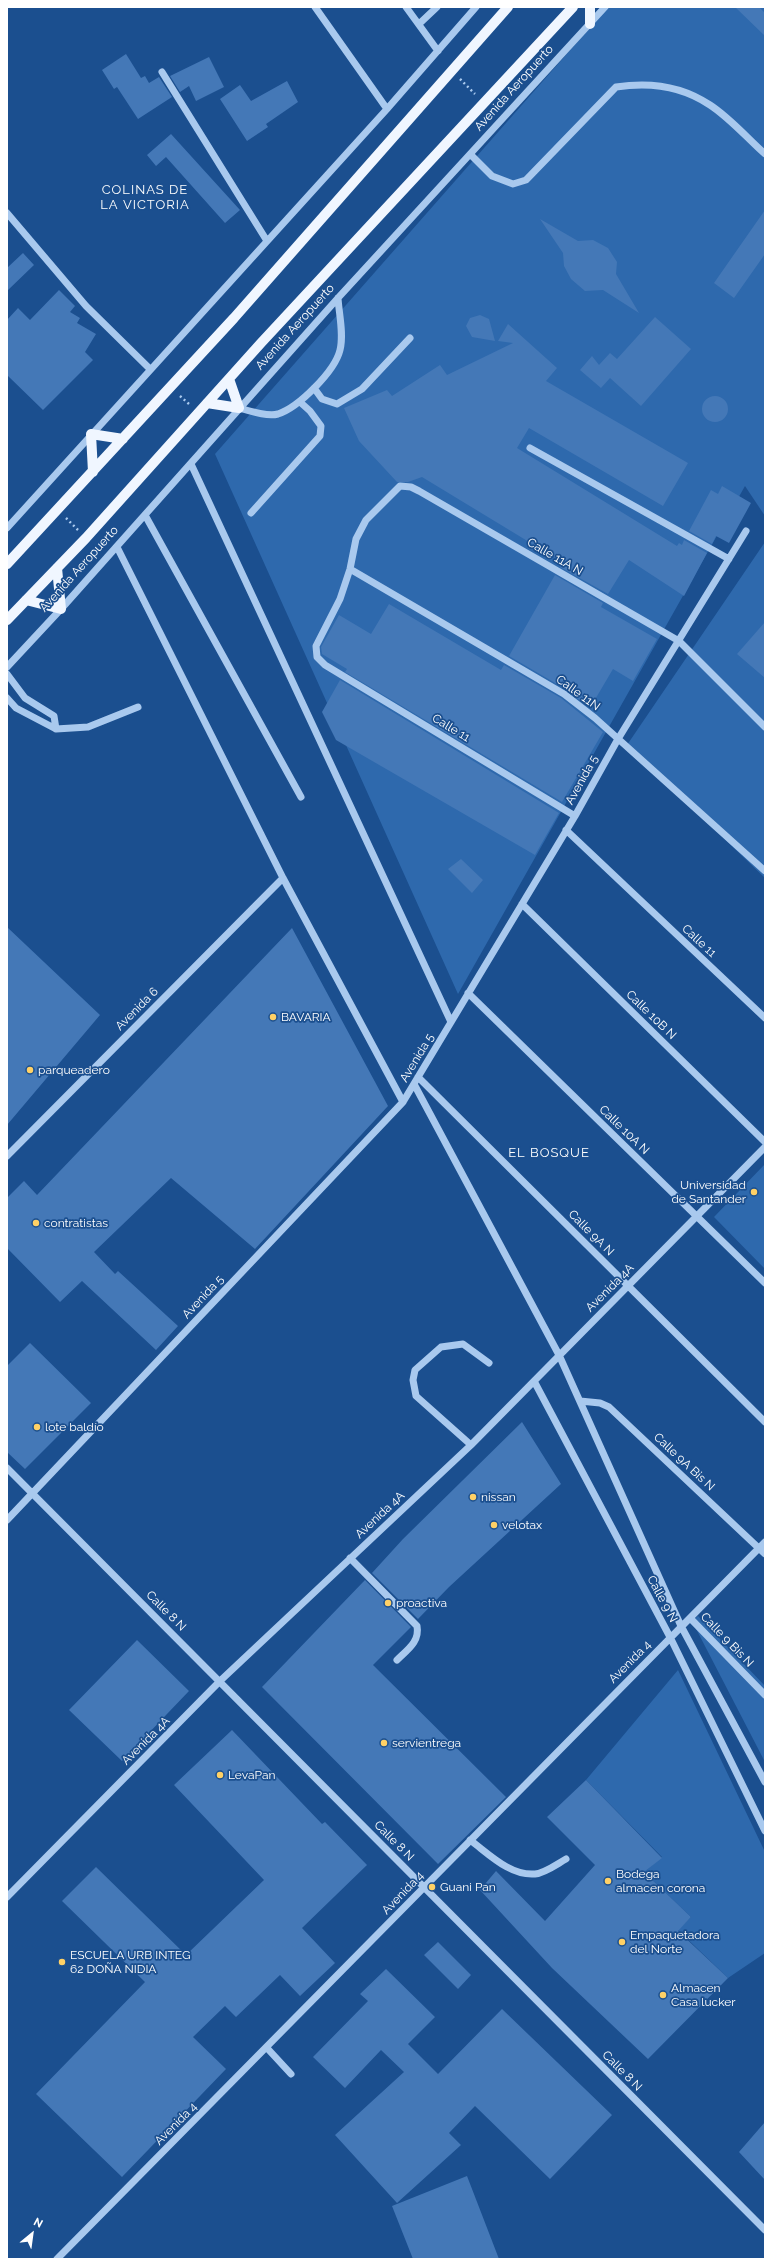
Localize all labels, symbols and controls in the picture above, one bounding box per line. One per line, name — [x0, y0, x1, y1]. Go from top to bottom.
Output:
street label: Avenida Aeropuerto — [472, 42, 556, 134]
district label: COLINAS DE LA VICTORIA — [100, 182, 190, 213]
street label: Avenida Aeropuerto — [253, 281, 337, 373]
street label: Avenida Aeropuerto — [37, 523, 121, 615]
street label: Calle 11A N — [525, 535, 585, 579]
street label: Calle 11N — [553, 672, 603, 714]
street label: Calle 11 — [429, 711, 473, 745]
street label: Avenida 5 — [563, 753, 601, 807]
street label: Calle 11 — [679, 922, 719, 960]
street label: Avenida 6 — [113, 985, 161, 1033]
street label: Calle 10B N — [623, 988, 679, 1042]
place label: BAVARIA — [281, 1010, 331, 1024]
marker: BAVARIA — [268, 1012, 278, 1022]
street label: Avenida 5 — [397, 1031, 437, 1085]
place label: parqueadero — [38, 1063, 110, 1077]
marker: parqueadero — [25, 1065, 35, 1075]
street label: Calle 10A N — [596, 1103, 652, 1157]
district label: EL BOSQUE — [508, 1145, 590, 1161]
place label: Universidad de Santander — [671, 1178, 746, 1206]
marker: Universidad de Santander — [749, 1187, 759, 1197]
street label: Calle 9A N — [565, 1207, 617, 1259]
place label: contratistas — [44, 1216, 108, 1230]
marker: contratistas — [31, 1218, 41, 1228]
street label: Avenida 4A — [583, 1261, 637, 1315]
street label: Avenida 5 — [179, 1272, 227, 1322]
place label: lote baldío — [45, 1420, 104, 1434]
marker: lote baldío — [32, 1422, 42, 1432]
street label: Calle 9A Bis N — [650, 1430, 718, 1494]
street label: Avenida 4A — [352, 1488, 408, 1542]
place label: nissan — [481, 1490, 516, 1504]
marker: nissan — [468, 1492, 478, 1502]
place label: velotax — [502, 1518, 542, 1532]
marker: velotax — [489, 1520, 499, 1530]
street label: Calle 9 N — [644, 1573, 680, 1625]
street label: Calle 8 N — [143, 1588, 189, 1634]
place label: proactiva — [396, 1596, 447, 1610]
marker: proactiva — [383, 1598, 393, 1608]
street label: Calle 9 Bis N — [697, 1610, 757, 1670]
street label: Avenida 4 — [606, 1638, 654, 1686]
street label: Avenida 4A — [119, 1714, 173, 1768]
place label: servientrega — [392, 1736, 461, 1750]
marker: servientrega — [379, 1738, 389, 1748]
place label: LevaPan — [228, 1768, 275, 1782]
marker: LevaPan — [215, 1770, 225, 1780]
street label: Calle 8 N — [371, 1818, 417, 1864]
place label: Bodega almacen corona — [616, 1867, 705, 1895]
street label: Avenida 4 — [379, 1869, 427, 1917]
marker: Bodega almacen corona — [603, 1876, 613, 1886]
place label: Guani Pan — [440, 1880, 496, 1894]
marker: Guani Pan — [427, 1882, 437, 1892]
place label: Empaquetadora del Norte — [630, 1928, 720, 1956]
marker: Empaquetadora del Norte — [617, 1937, 627, 1947]
place label: ESCUELA URB INTEG 62 DOÑA NIDIA — [70, 1948, 191, 1976]
marker: ESCUELA URB INTEG 62 DOÑA NIDIA — [57, 1957, 67, 1967]
place label: Almacen Casa lucker — [671, 1981, 735, 2009]
marker: Almacen Casa lucker — [658, 1990, 668, 2000]
street label: Calle 8 N — [599, 2048, 645, 2094]
street label: Avenida 4 — [152, 2100, 200, 2148]
north arrow — [12, 2214, 52, 2254]
text: N — [31, 2215, 45, 2231]

